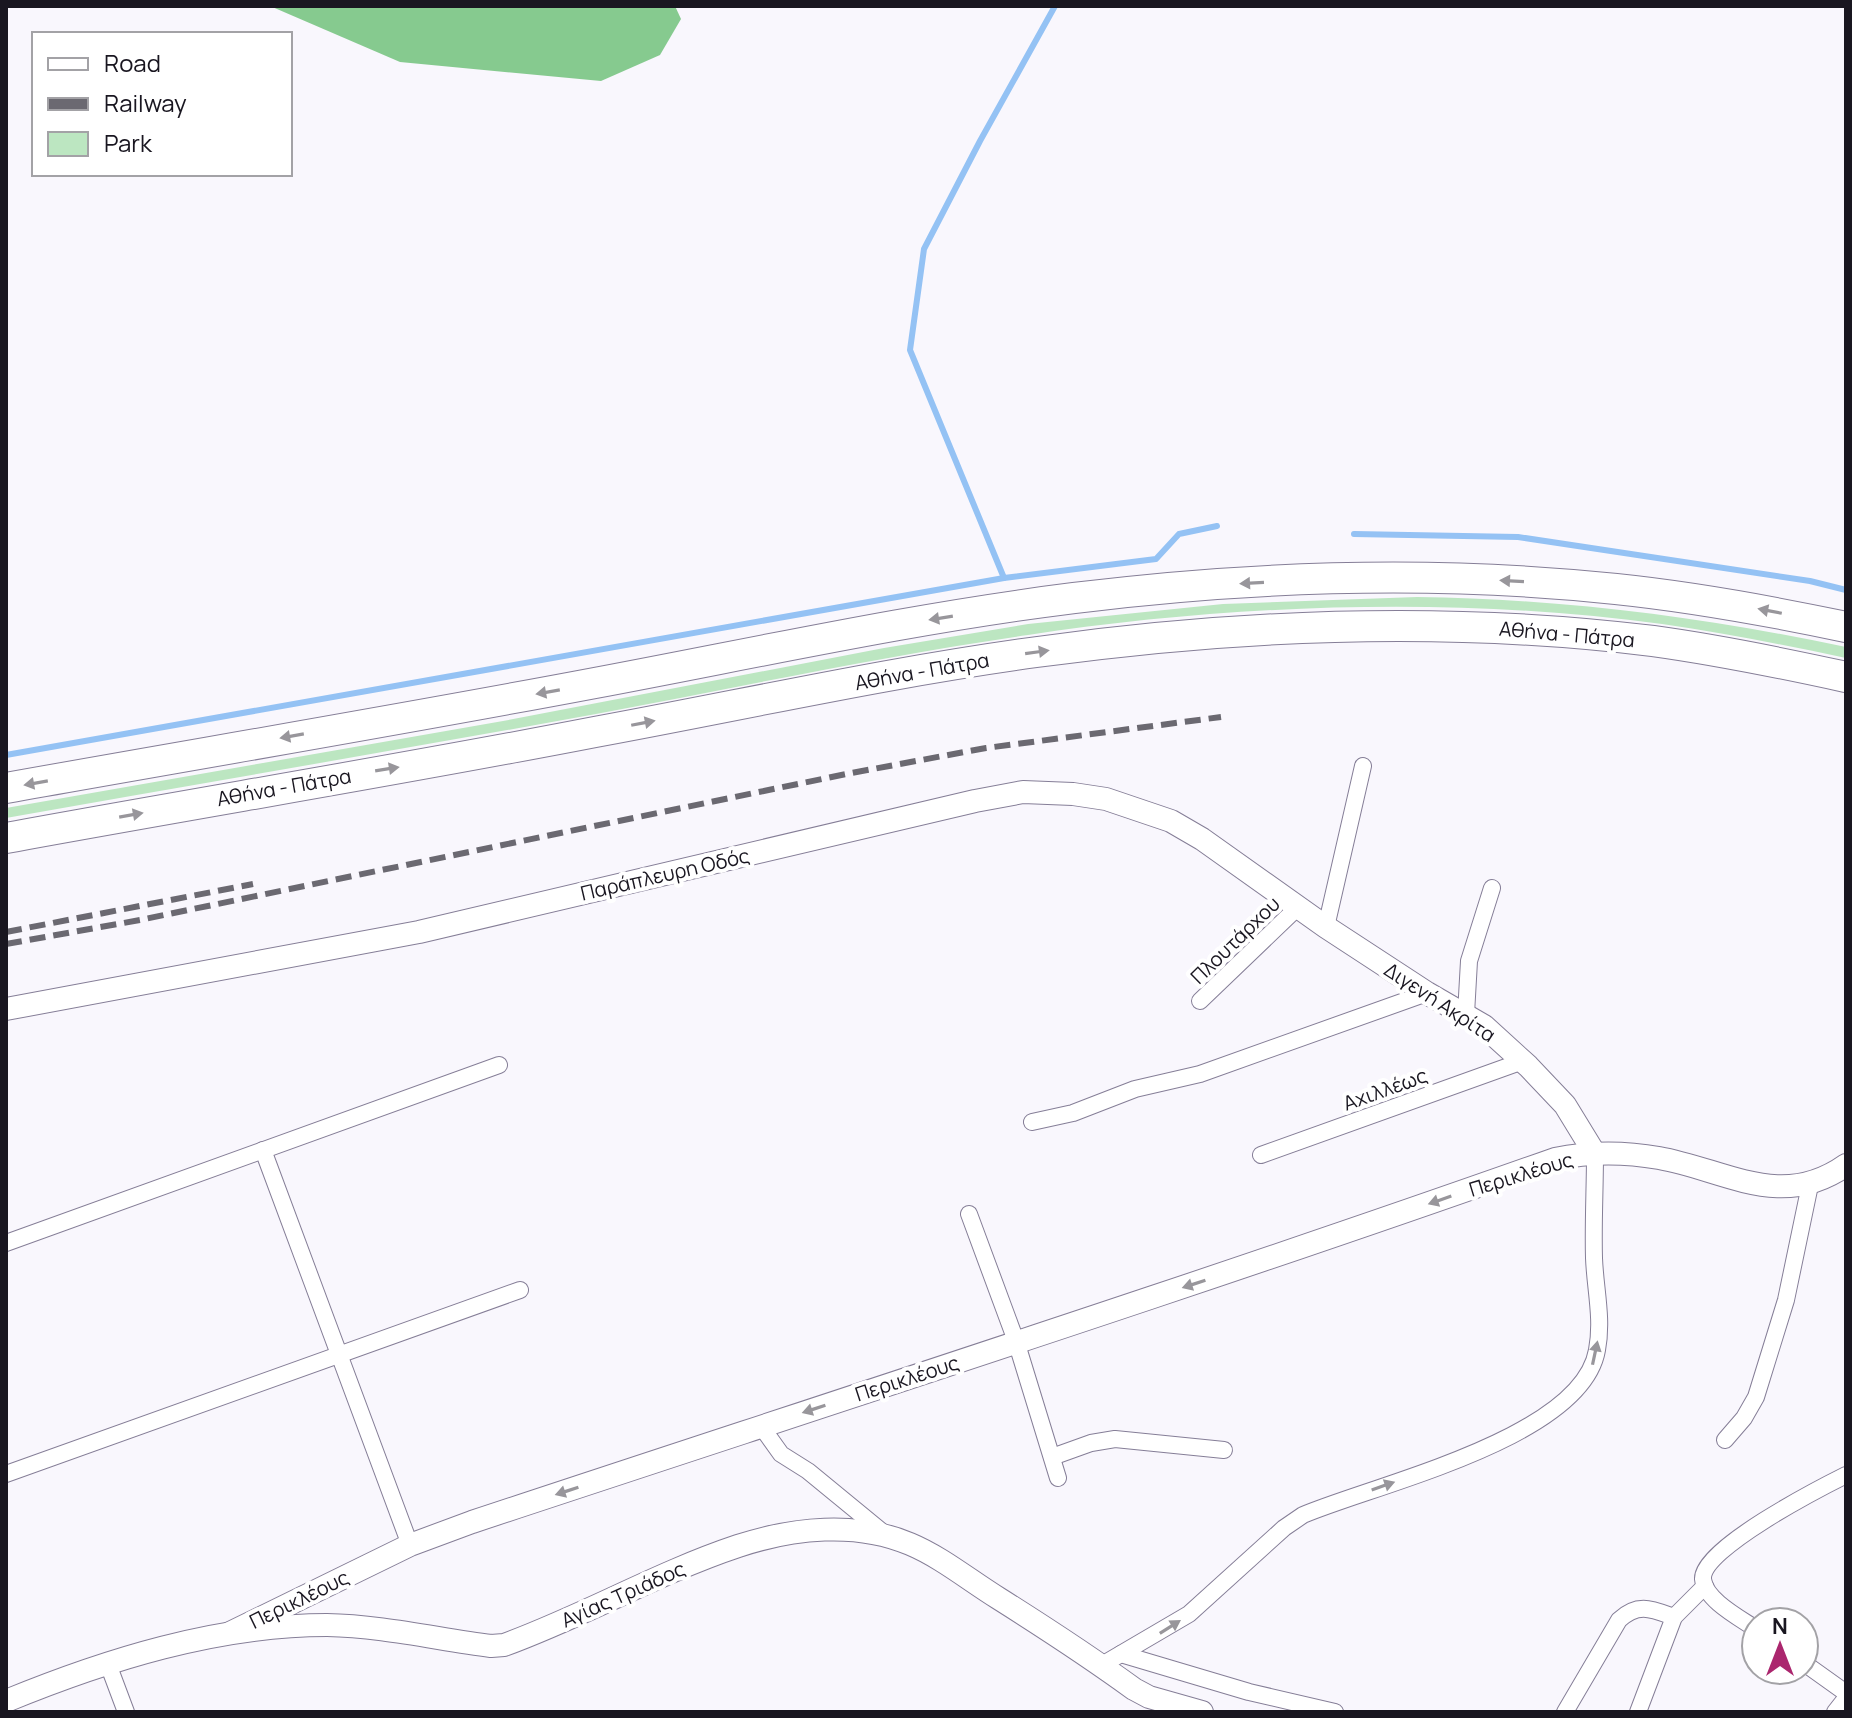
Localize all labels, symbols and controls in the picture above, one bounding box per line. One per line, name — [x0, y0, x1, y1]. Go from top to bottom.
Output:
legend — [32, 32, 292, 176]
text: Road — [104, 46, 161, 79]
text: Railway — [104, 86, 187, 119]
text: Park — [104, 126, 153, 159]
one-way arrow — [1499, 574, 1524, 587]
one-way arrow — [1239, 577, 1264, 590]
one-way arrow — [1757, 605, 1782, 617]
one-way arrow — [928, 612, 953, 625]
street label: Αθήνα - Πάτρα — [1498, 615, 1636, 653]
one-way arrow — [1024, 645, 1049, 658]
street label: Αθήνα - Πάτρα — [853, 646, 991, 696]
one-way arrow — [535, 686, 560, 699]
one-way arrow — [631, 717, 656, 729]
one-way arrow — [279, 731, 304, 743]
street label: Αθήνα - Πάτρα — [215, 762, 353, 812]
one-way arrow — [375, 762, 400, 775]
one-way arrow — [23, 777, 48, 789]
one-way arrow — [119, 808, 144, 820]
street label: Παράπλευρη Οδός — [578, 841, 752, 907]
street label: Πλουτάρχου — [1184, 890, 1286, 990]
street label: Διγενή Ακρίτα — [1379, 956, 1501, 1048]
street label: Αχιλλέως — [1339, 1061, 1431, 1117]
street label: Περικλέους — [1466, 1145, 1576, 1203]
one-way arrow — [1428, 1194, 1452, 1207]
one-way arrow — [1182, 1279, 1206, 1291]
one-way arrow — [1589, 1340, 1602, 1365]
street label: Περικλέους — [852, 1349, 962, 1407]
one-way arrow — [802, 1403, 826, 1415]
one-way arrow — [1372, 1479, 1396, 1491]
one-way arrow — [555, 1485, 579, 1497]
street label: Αγίας Τριάδος — [557, 1555, 689, 1633]
street label: Περικλέους — [245, 1563, 353, 1635]
north arrow — [1740, 1606, 1820, 1686]
text: N — [1772, 1611, 1788, 1641]
one-way arrow — [1159, 1619, 1180, 1634]

